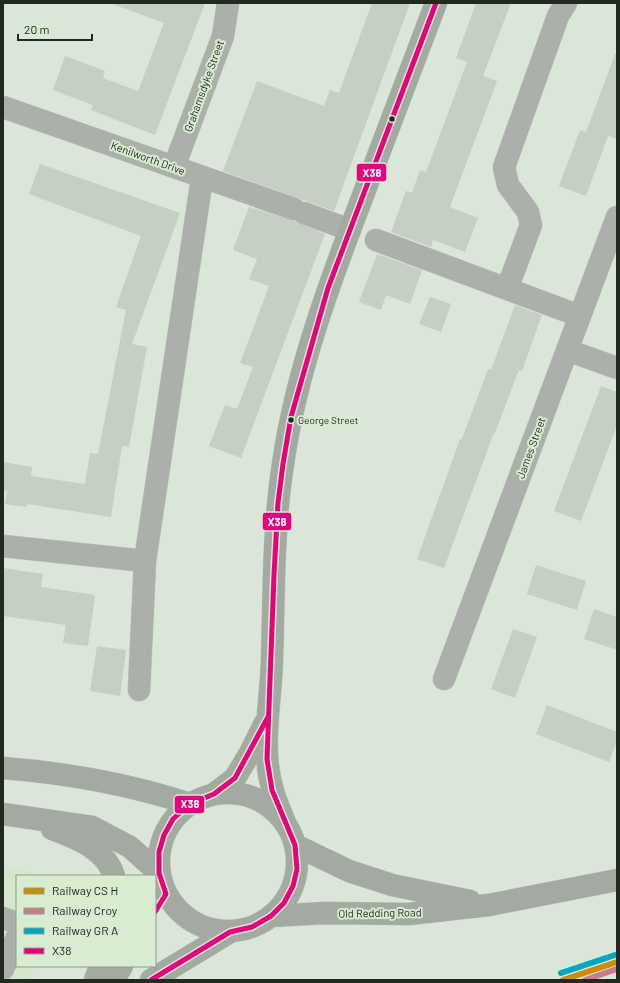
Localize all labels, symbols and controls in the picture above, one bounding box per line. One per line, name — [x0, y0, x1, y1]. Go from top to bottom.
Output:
scale bar — [18, 16, 92, 42]
text: 20 m — [24, 22, 50, 36]
street label: Grahamsdyke Street — [181, 38, 226, 134]
unlabelled marker — [387, 114, 397, 124]
street label: Kenilworth Drive — [109, 138, 187, 177]
line badge: X38 — [356, 163, 387, 182]
text: X38 — [363, 166, 381, 179]
place label: George Street — [298, 414, 359, 426]
marker: George Street — [286, 415, 296, 425]
street label: James Street — [513, 415, 548, 480]
line badge: X38 — [262, 512, 292, 531]
text: X38 — [268, 515, 286, 528]
line badge: X38 — [174, 795, 205, 814]
text: X38 — [181, 797, 199, 810]
legend — [16, 875, 156, 967]
text: Railway CS H — [52, 883, 118, 897]
text: Railway Croy — [52, 903, 118, 917]
street label: Old Redding Road — [338, 905, 422, 920]
text: Railway GR A — [52, 923, 118, 937]
text: X38 — [52, 943, 72, 957]

